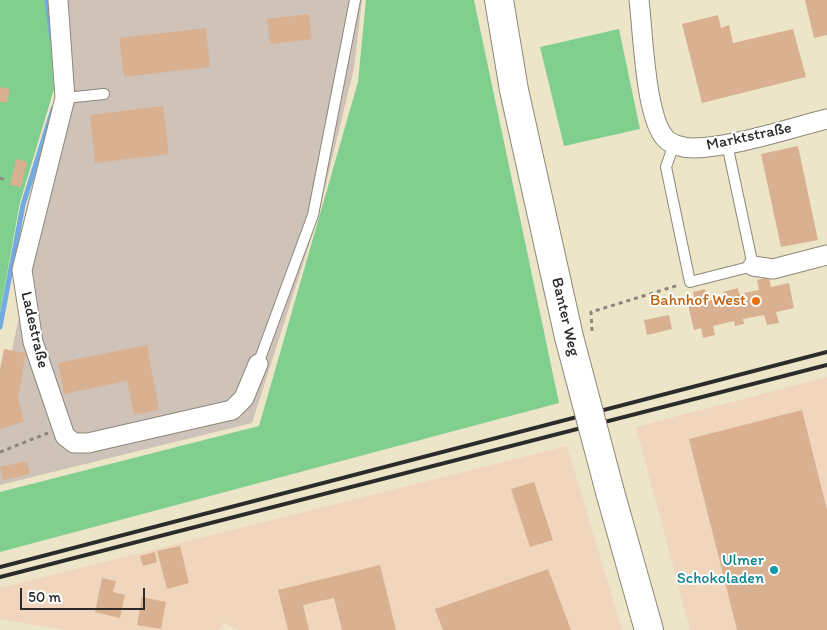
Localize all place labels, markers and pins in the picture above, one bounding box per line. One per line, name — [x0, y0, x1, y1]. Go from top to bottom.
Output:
place label: Bahnhof West — [650, 291, 746, 311]
marker: Bahnhof West — [750, 295, 762, 307]
place label: Ulmer Schokoladen — [677, 551, 764, 589]
marker: Ulmer Schokoladen — [768, 564, 780, 576]

